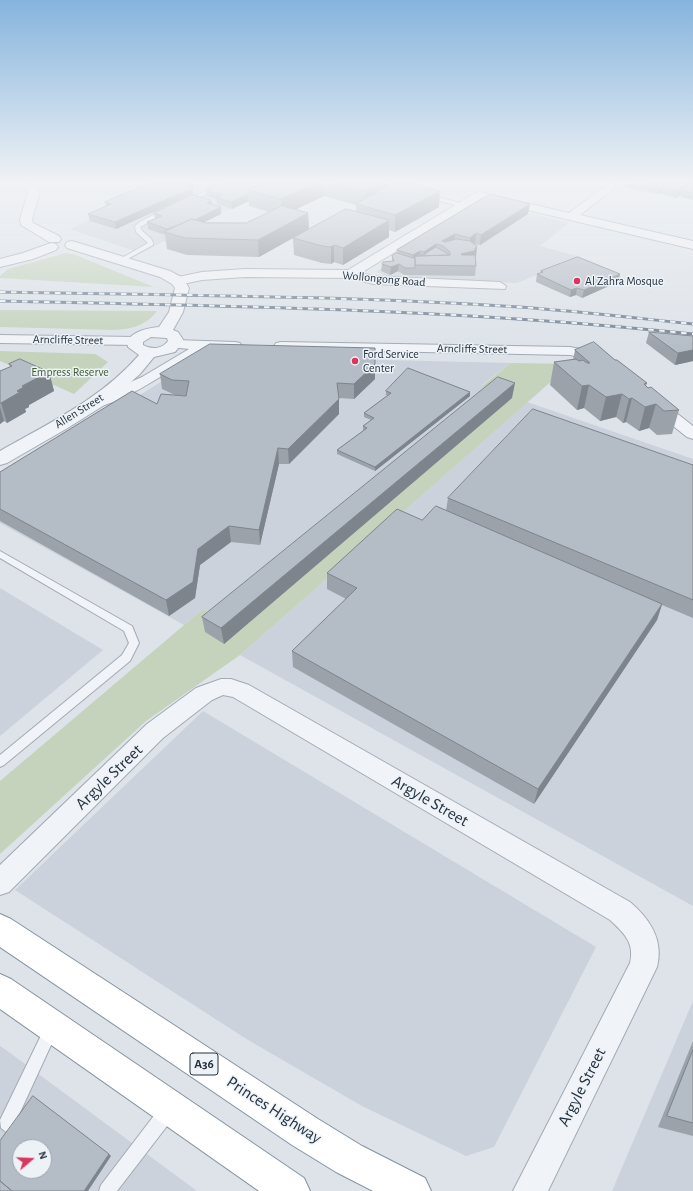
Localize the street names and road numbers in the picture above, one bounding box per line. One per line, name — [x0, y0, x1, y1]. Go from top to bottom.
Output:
street label: Wollongong Road — [342, 268, 426, 290]
street label: Arncliffe Street — [33, 332, 103, 348]
street label: Arncliffe Street — [437, 341, 507, 357]
street label: Allen Street — [52, 390, 106, 432]
street label: Argyle Street — [71, 740, 147, 814]
street label: Argyle Street — [388, 771, 472, 831]
street label: Argyle Street — [553, 1044, 611, 1130]
road number: A36 — [190, 1053, 218, 1075]
street label: Princes Highway — [223, 1072, 325, 1148]

